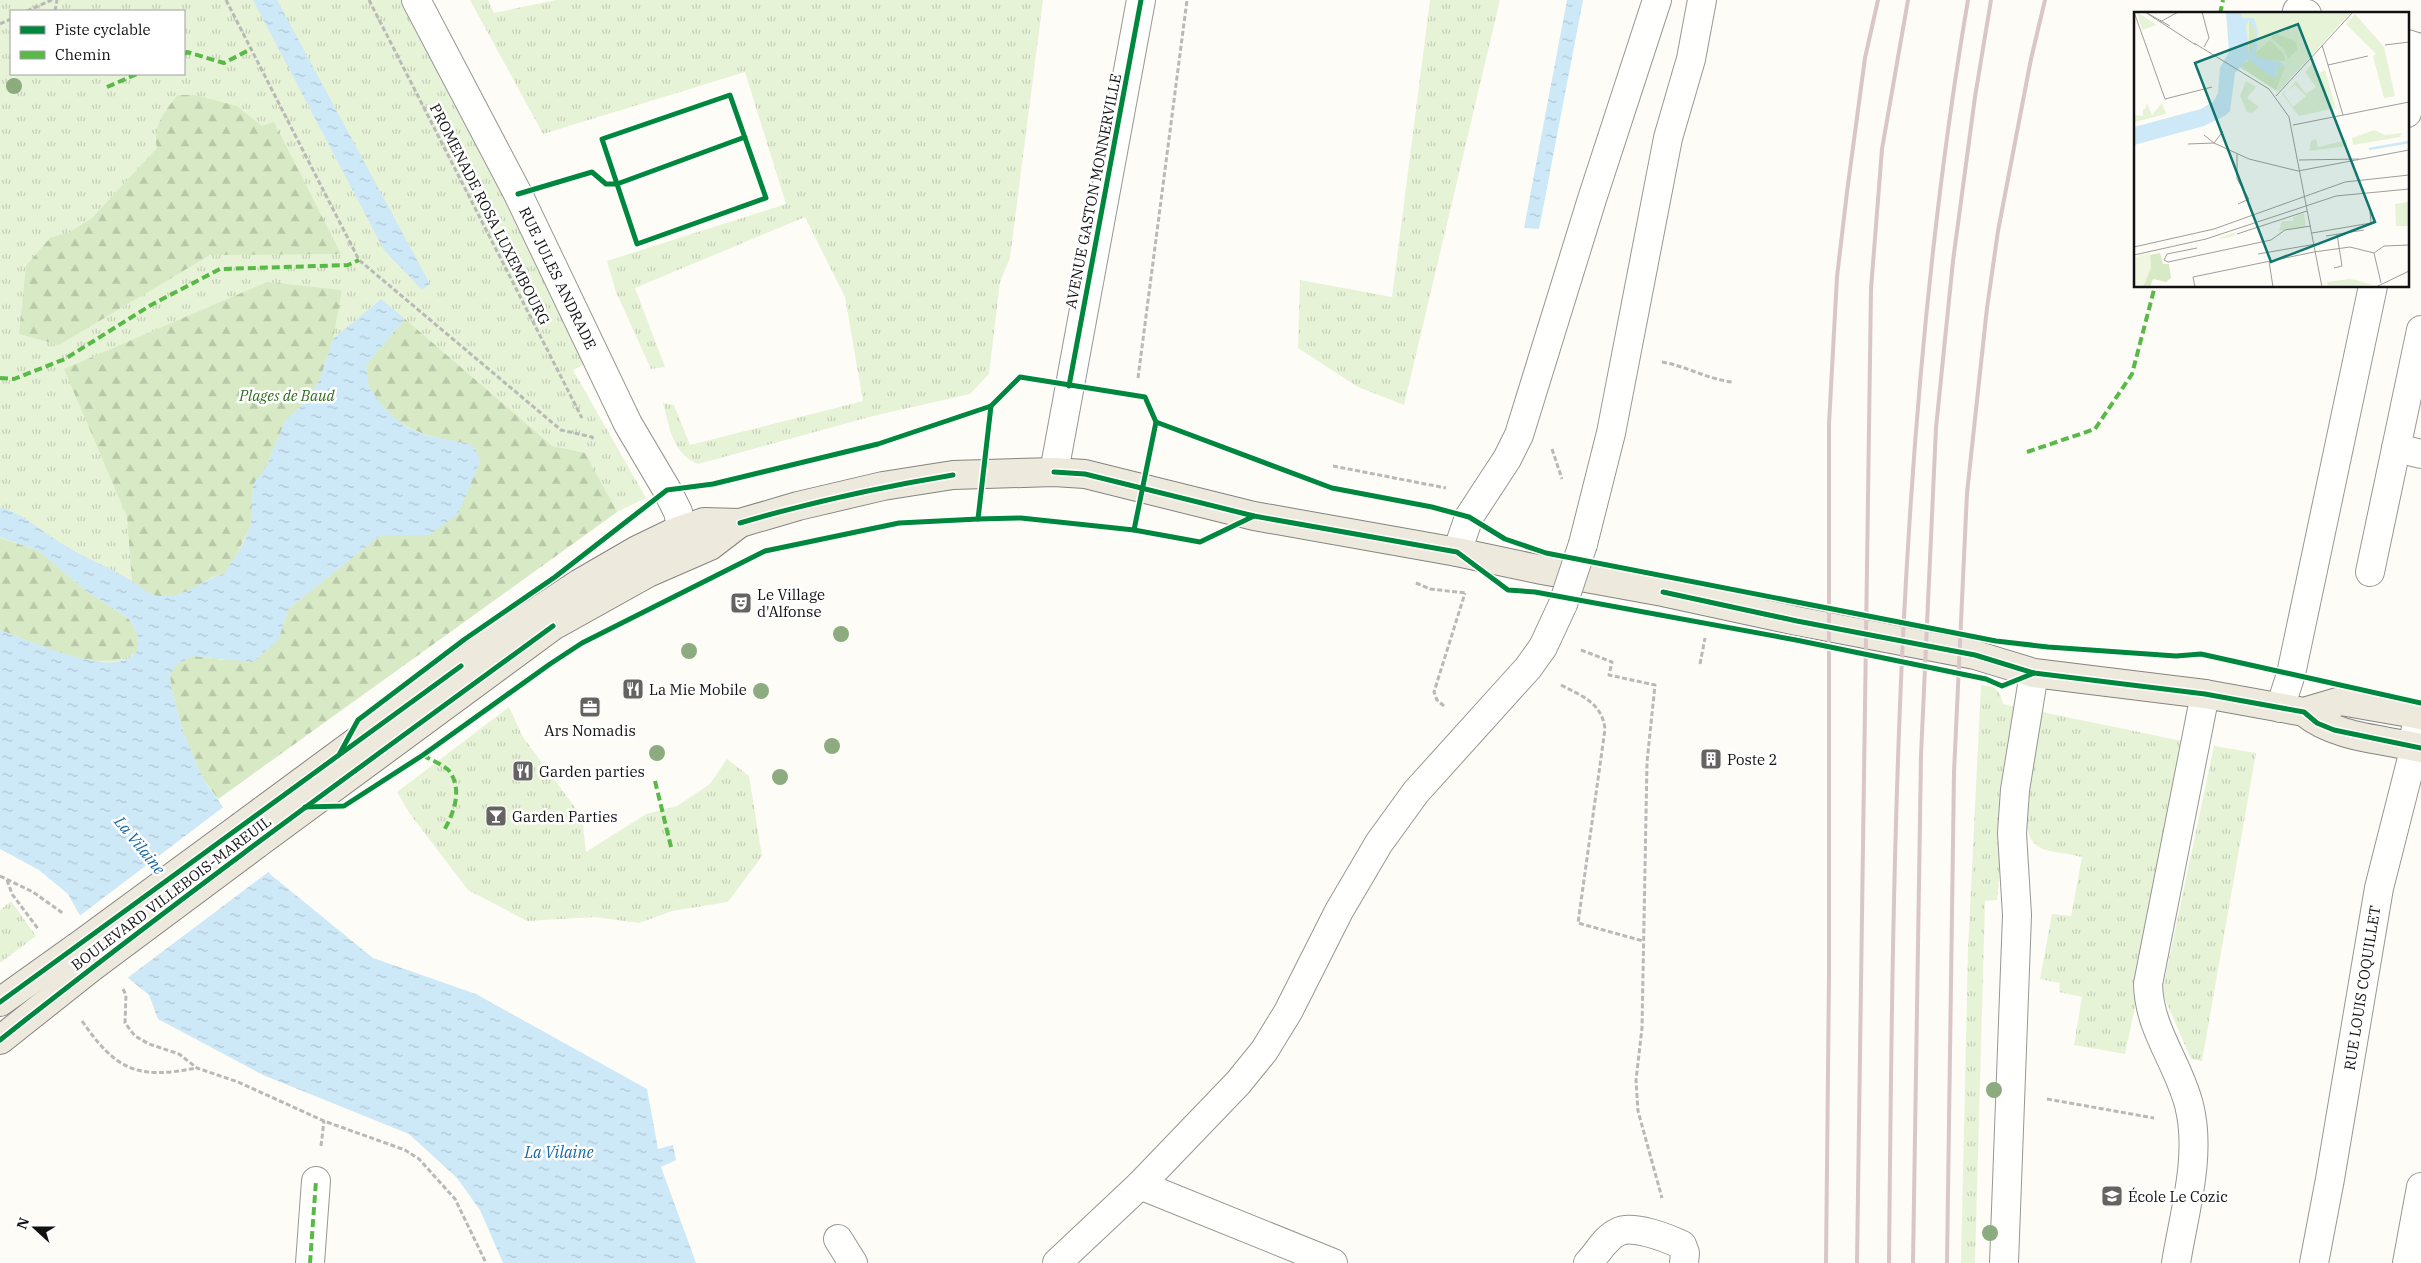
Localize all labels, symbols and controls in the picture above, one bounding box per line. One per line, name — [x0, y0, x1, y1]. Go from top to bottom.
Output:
legend — [10, 10, 185, 75]
inset map — [2134, 12, 2408, 288]
text: Piste cyclable — [55, 20, 151, 39]
text: Chemin — [55, 45, 111, 64]
street label: AVENUE GASTON MONNERVILLE — [1061, 72, 1125, 310]
street label: PROMENADE ROSA LUXEMBOURG — [426, 100, 554, 328]
street label: RUE JULES ANDRADE — [515, 204, 601, 352]
park label: Plages de Baud — [238, 386, 336, 405]
place label: Le Village d'Alfonse — [757, 585, 825, 621]
theatre icon: Le Village d'Alfonse — [729, 591, 753, 615]
restaurant icon: La Mie Mobile — [621, 677, 645, 701]
place label: La Mie Mobile — [649, 680, 747, 699]
office icon: Ars Nomadis — [578, 695, 602, 719]
place label: Ars Nomadis — [544, 721, 636, 740]
building icon: Poste 2 — [1699, 747, 1723, 771]
place label: Poste 2 — [1727, 750, 1778, 769]
restaurant icon: Garden parties — [511, 759, 535, 783]
place label: Garden parties — [539, 762, 645, 781]
bar icon: Garden Parties — [484, 804, 508, 828]
place label: Garden Parties — [512, 807, 618, 826]
street label: BOULEVARD VILLEBOIS-MAREUIL — [67, 811, 275, 974]
water label: La Vilaine — [110, 811, 170, 878]
street label: RUE LOUIS COQUILLET — [2340, 904, 2384, 1072]
water label: La Vilaine — [523, 1142, 594, 1162]
school or university icon: École Le Cozic — [2100, 1184, 2124, 1208]
place label: École Le Cozic — [2128, 1187, 2228, 1206]
north arrow — [10, 1203, 60, 1253]
text: N — [12, 1215, 33, 1232]

